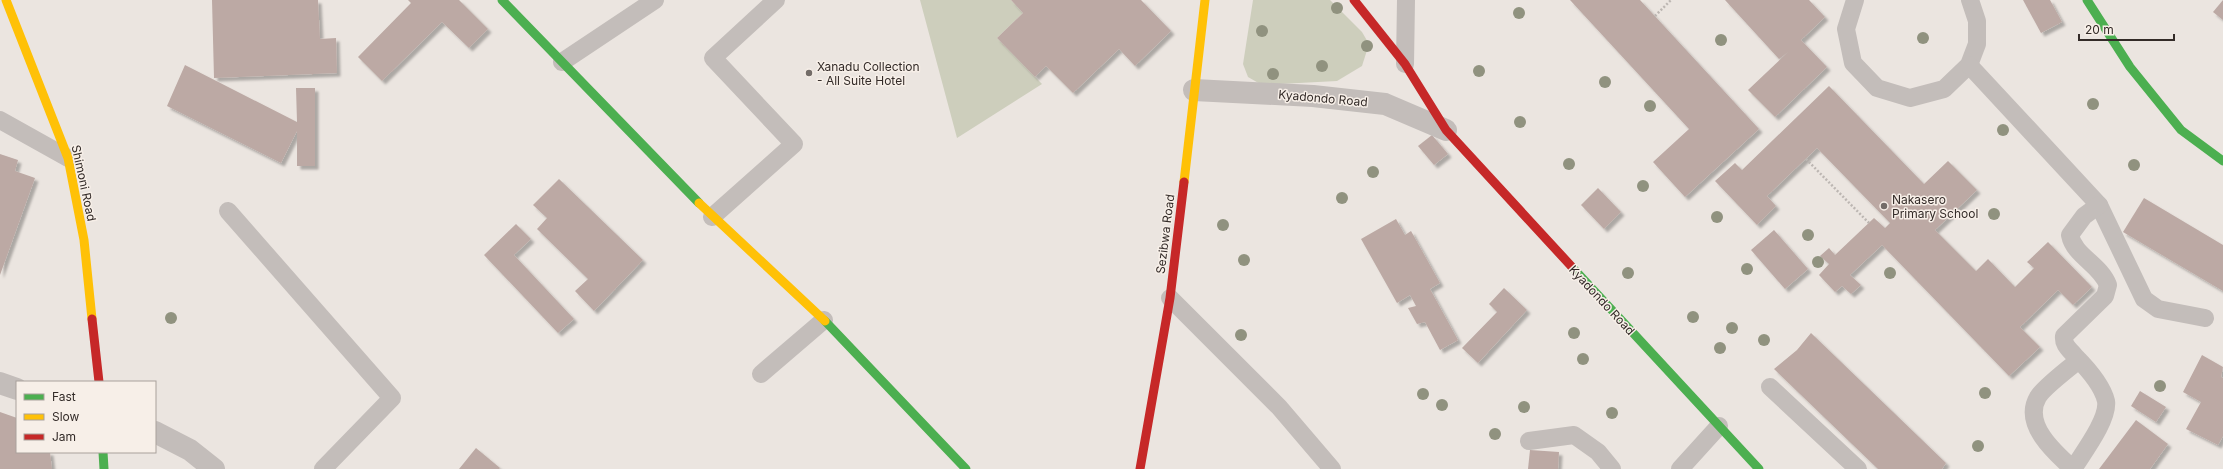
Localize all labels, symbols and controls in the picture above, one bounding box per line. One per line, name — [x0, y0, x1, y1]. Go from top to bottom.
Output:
scale bar — [2079, 16, 2174, 42]
text: 20 m — [2085, 22, 2114, 37]
place label: Xanadu Collection - All Suite Hotel — [817, 59, 920, 88]
marker: Xanadu Collection - All Suite Hotel — [804, 68, 814, 78]
street label: Kyadondo Road — [1278, 87, 1368, 109]
street label: Shimoni Road — [69, 143, 99, 223]
place label: Nakasero Primary School — [1892, 192, 1978, 221]
street label: Sezibwa Road — [1153, 193, 1177, 275]
marker: Nakasero Primary School — [1879, 201, 1889, 211]
street label: Kyadondo Road — [1566, 262, 1638, 338]
legend — [16, 381, 156, 453]
text: Fast — [52, 389, 76, 404]
text: Slow — [52, 409, 80, 424]
text: Jam — [52, 429, 76, 444]

